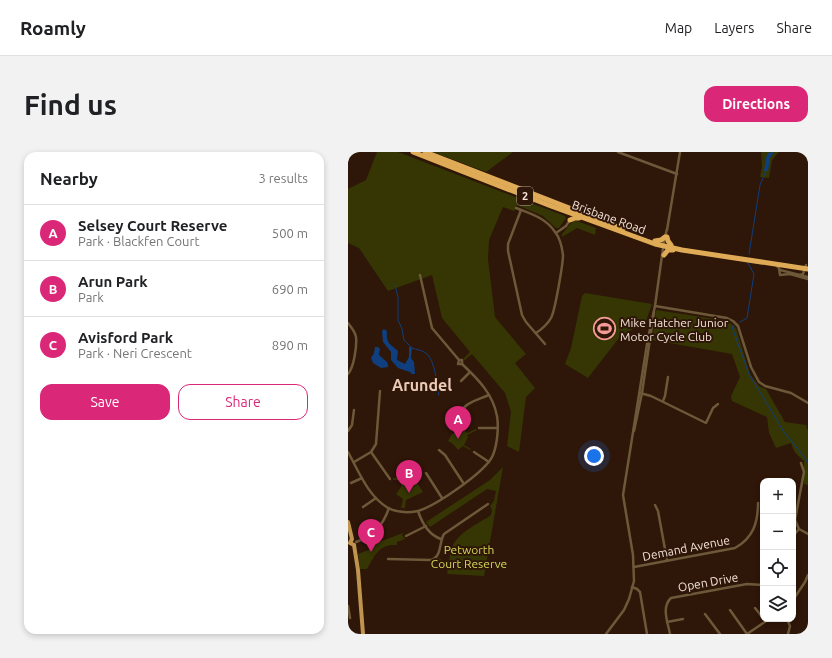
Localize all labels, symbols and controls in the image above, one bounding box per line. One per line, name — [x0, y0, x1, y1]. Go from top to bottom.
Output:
text: Roamly — [20, 17, 86, 39]
text: Map — [665, 20, 692, 36]
text: Layers — [714, 20, 754, 36]
text: Share — [776, 20, 812, 36]
button: Directions — [704, 86, 808, 122]
text: Find us — [24, 89, 117, 120]
text: Nearby — [40, 169, 98, 188]
text: 3 results — [258, 171, 308, 185]
road number: 2 — [517, 187, 533, 205]
street label: Brisbane Road — [570, 198, 648, 236]
text: Selsey Court Reserve — [78, 217, 227, 234]
text: A — [48, 226, 58, 240]
text: 500 m — [272, 226, 308, 240]
text: Park · Blackfen Court — [78, 234, 200, 248]
text: Arun Park — [78, 273, 148, 290]
text: B — [49, 282, 57, 296]
text: 690 m — [272, 282, 308, 296]
text: Park — [78, 290, 104, 304]
sports icon: Mike Hatcher Junior Motor Cycle Club — [591, 316, 617, 342]
place label: Mike Hatcher Junior Motor Cycle Club — [620, 316, 729, 343]
text: Avisford Park — [78, 329, 173, 346]
text: C — [49, 338, 57, 352]
text: 890 m — [272, 338, 308, 352]
text: Park · Neri Crescent — [78, 346, 192, 360]
district label: Arundel — [392, 376, 452, 394]
button: Save — [40, 384, 170, 420]
button: Share — [178, 384, 308, 420]
pin: A — [445, 406, 471, 439]
your location — [584, 446, 604, 466]
pin: B — [396, 460, 422, 493]
map controls — [760, 478, 796, 622]
button: + — [760, 478, 796, 514]
button: − — [760, 514, 796, 550]
pin: C — [358, 519, 384, 552]
street label: Demand Avenue — [641, 533, 731, 563]
park label: Petworth Court Reserve — [431, 543, 507, 570]
button: locate — [760, 550, 796, 586]
street label: Open Drive — [677, 570, 739, 594]
button: layers — [760, 586, 796, 622]

